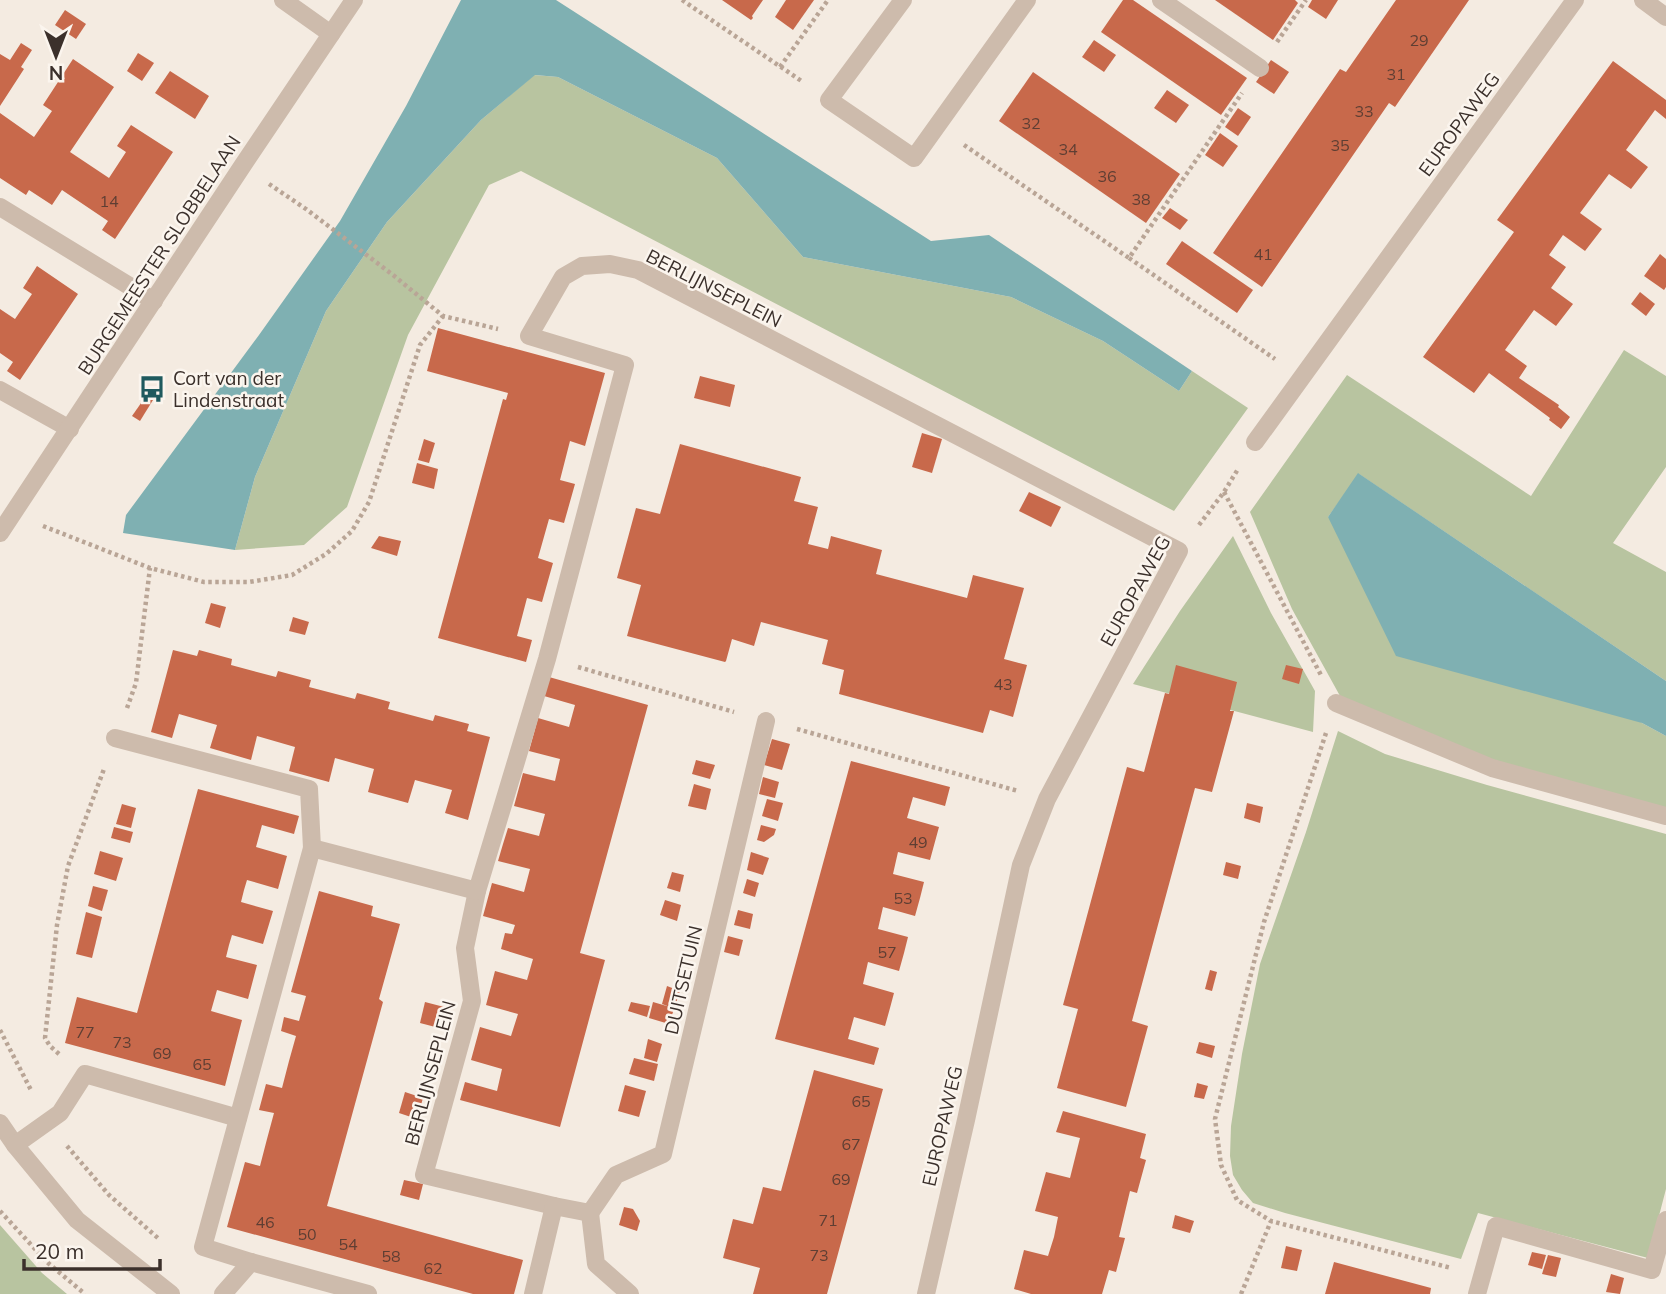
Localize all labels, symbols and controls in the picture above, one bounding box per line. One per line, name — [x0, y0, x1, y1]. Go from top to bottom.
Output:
north arrow — [21, 21, 91, 91]
house number: 29 — [1409, 30, 1429, 50]
text: N — [49, 61, 63, 85]
house number: 31 — [1386, 64, 1406, 84]
street label: EUROPAWEG — [1413, 67, 1505, 181]
house number: 33 — [1354, 101, 1374, 121]
house number: 32 — [1021, 113, 1041, 133]
street label: BURGEMEESTER SLOBBELAAN — [72, 131, 246, 379]
house number: 35 — [1330, 135, 1350, 155]
house number: 34 — [1058, 139, 1078, 159]
house number: 36 — [1097, 166, 1117, 186]
house number: 38 — [1131, 189, 1151, 209]
house number: 14 — [99, 191, 119, 211]
street label: BERLIJNSEPLEIN — [642, 243, 786, 333]
house number: 41 — [1253, 244, 1273, 264]
place label: Cort van der Lindenstraat — [173, 366, 284, 412]
bus stop icon: Cort van der Lindenstraat — [137, 374, 167, 404]
street label: EUROPAWEG — [1095, 531, 1175, 651]
house number: 43 — [993, 674, 1013, 694]
house number: 49 — [908, 832, 928, 852]
house number: 53 — [893, 888, 913, 908]
street label: DUITSETUIN — [659, 923, 707, 1037]
house number: 57 — [877, 942, 897, 962]
street label: BERLIJNSEPLEIN — [399, 998, 461, 1148]
house number: 77 — [75, 1022, 95, 1042]
house number: 73 — [112, 1032, 132, 1052]
house number: 69 — [152, 1043, 172, 1063]
house number: 65 — [192, 1054, 212, 1074]
street label: EUROPAWEG — [916, 1063, 968, 1189]
house number: 65 — [851, 1091, 871, 1111]
house number: 67 — [841, 1134, 861, 1154]
house number: 69 — [831, 1169, 851, 1189]
house number: 71 — [818, 1210, 838, 1230]
house number: 46 — [255, 1212, 275, 1232]
house number: 50 — [297, 1224, 317, 1244]
scale bar — [24, 1228, 161, 1272]
house number: 54 — [338, 1234, 358, 1254]
text: 20 m — [35, 1238, 84, 1264]
house number: 73 — [809, 1245, 829, 1265]
house number: 58 — [381, 1246, 401, 1266]
house number: 62 — [423, 1258, 443, 1278]

